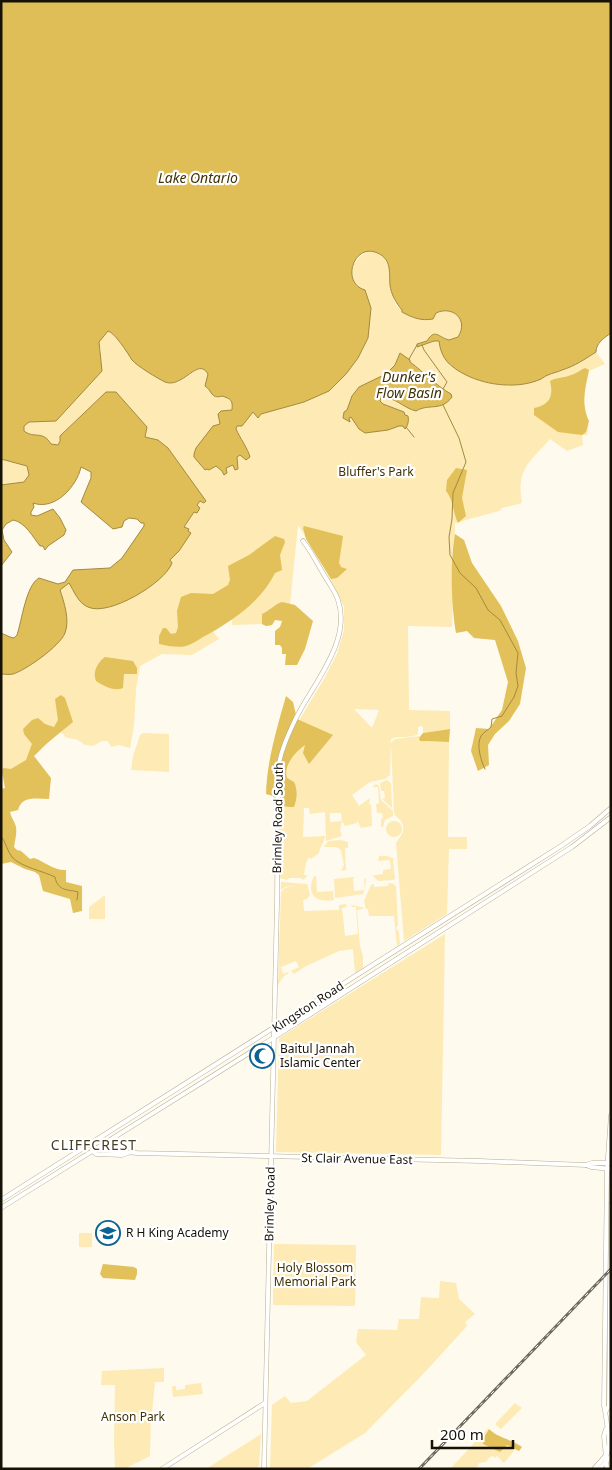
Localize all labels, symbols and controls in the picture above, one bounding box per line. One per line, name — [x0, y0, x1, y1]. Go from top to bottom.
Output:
water label: Lake Ontario — [158, 168, 238, 187]
water label: Dunker's Flow Basin — [376, 367, 442, 402]
park label: Bluffer's Park — [338, 463, 414, 480]
street label: Brimley Road South — [268, 762, 287, 874]
street label: Kingston Road — [269, 977, 347, 1036]
place label: Baitul Jannah Islamic Center — [280, 1040, 361, 1071]
mosque icon: Baitul Jannah Islamic Center — [249, 1043, 275, 1069]
district label: CLIFFCREST — [51, 1135, 137, 1154]
street label: St Clair Avenue East — [301, 1149, 413, 1168]
street label: Brimley Road — [260, 1166, 279, 1242]
school or university icon: R H King Academy — [95, 1220, 121, 1246]
place label: R H King Academy — [126, 1224, 230, 1241]
park label: Holy Blossom Memorial Park — [274, 1259, 357, 1290]
park label: Anson Park — [101, 1408, 166, 1425]
scale bar — [432, 1418, 513, 1450]
text: 200 m — [440, 1424, 484, 1444]

